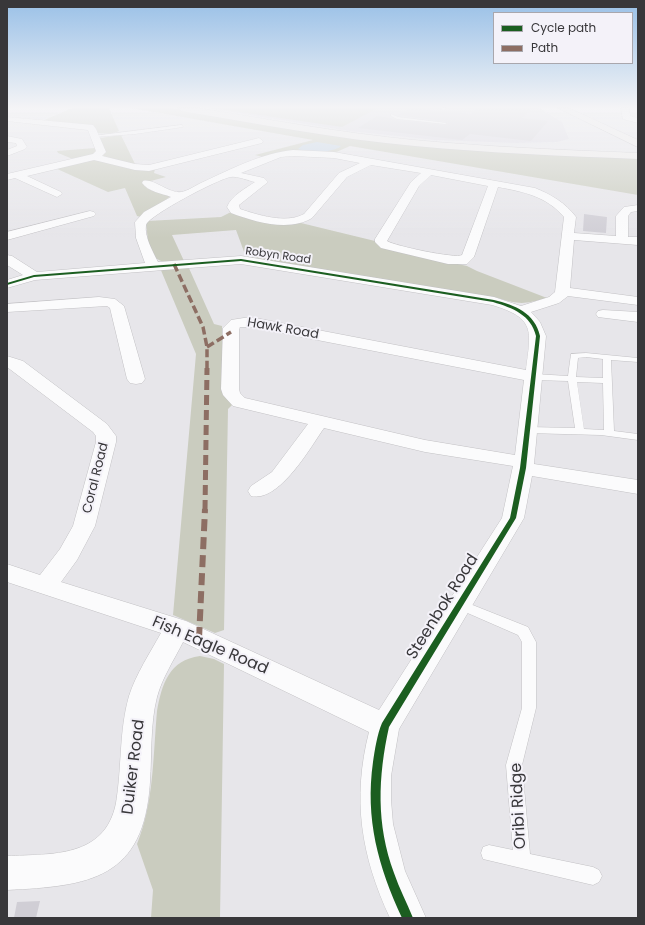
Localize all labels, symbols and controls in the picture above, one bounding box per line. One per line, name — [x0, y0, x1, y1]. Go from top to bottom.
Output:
legend — [493, 12, 633, 64]
text: Cycle path — [531, 19, 596, 36]
text: Path — [531, 39, 558, 56]
street label: Robyn Road — [244, 245, 312, 267]
street label: Hawk Road — [246, 315, 320, 343]
street label: Coral Road — [80, 441, 112, 515]
street label: Steenbok Road — [403, 551, 483, 663]
street label: Fish Eagle Road — [149, 613, 271, 679]
street label: Duiker Road — [119, 718, 149, 816]
street label: Oribi Ridge — [507, 762, 531, 850]

